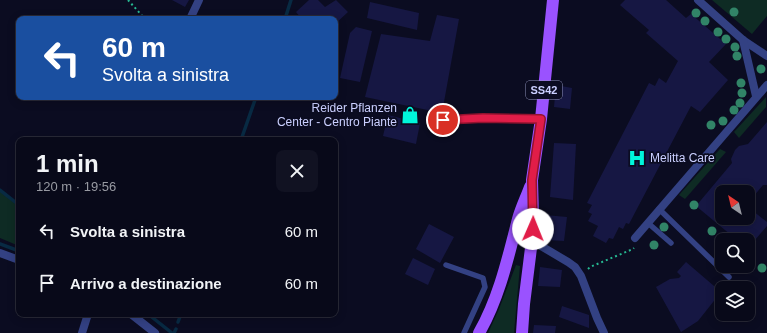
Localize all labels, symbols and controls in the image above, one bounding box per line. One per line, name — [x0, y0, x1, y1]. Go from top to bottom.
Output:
icon: left — [36, 32, 88, 84]
text: 60 m — [102, 32, 166, 63]
text: Svolta a sinistra — [102, 65, 229, 85]
road number: SS42 — [526, 81, 562, 99]
place label: Reider Pflanzen Center - Centro Piante — [277, 101, 397, 129]
pin — [426, 103, 460, 137]
shop icon: Reider Pflanzen Center - Centro Piante — [400, 105, 420, 125]
icon: arrive — [432, 109, 454, 131]
hospital icon: Melitta Care — [627, 148, 647, 168]
text: 1 min — [36, 150, 99, 177]
button: close — [276, 150, 318, 192]
place label: Melitta Care — [650, 151, 715, 165]
text: 120 m · 19:56 — [36, 179, 116, 194]
north arrow — [715, 185, 755, 225]
map controls — [715, 185, 755, 321]
position arrow — [512, 208, 554, 250]
icon: left — [36, 220, 58, 242]
text: Svolta a sinistra — [70, 223, 185, 240]
text: 60 m — [285, 223, 318, 240]
button: search — [715, 233, 755, 273]
icon: arrive — [36, 272, 58, 294]
text: Arrivo a destinazione — [70, 275, 222, 292]
text: 60 m — [285, 275, 318, 292]
button: layers — [715, 281, 755, 321]

